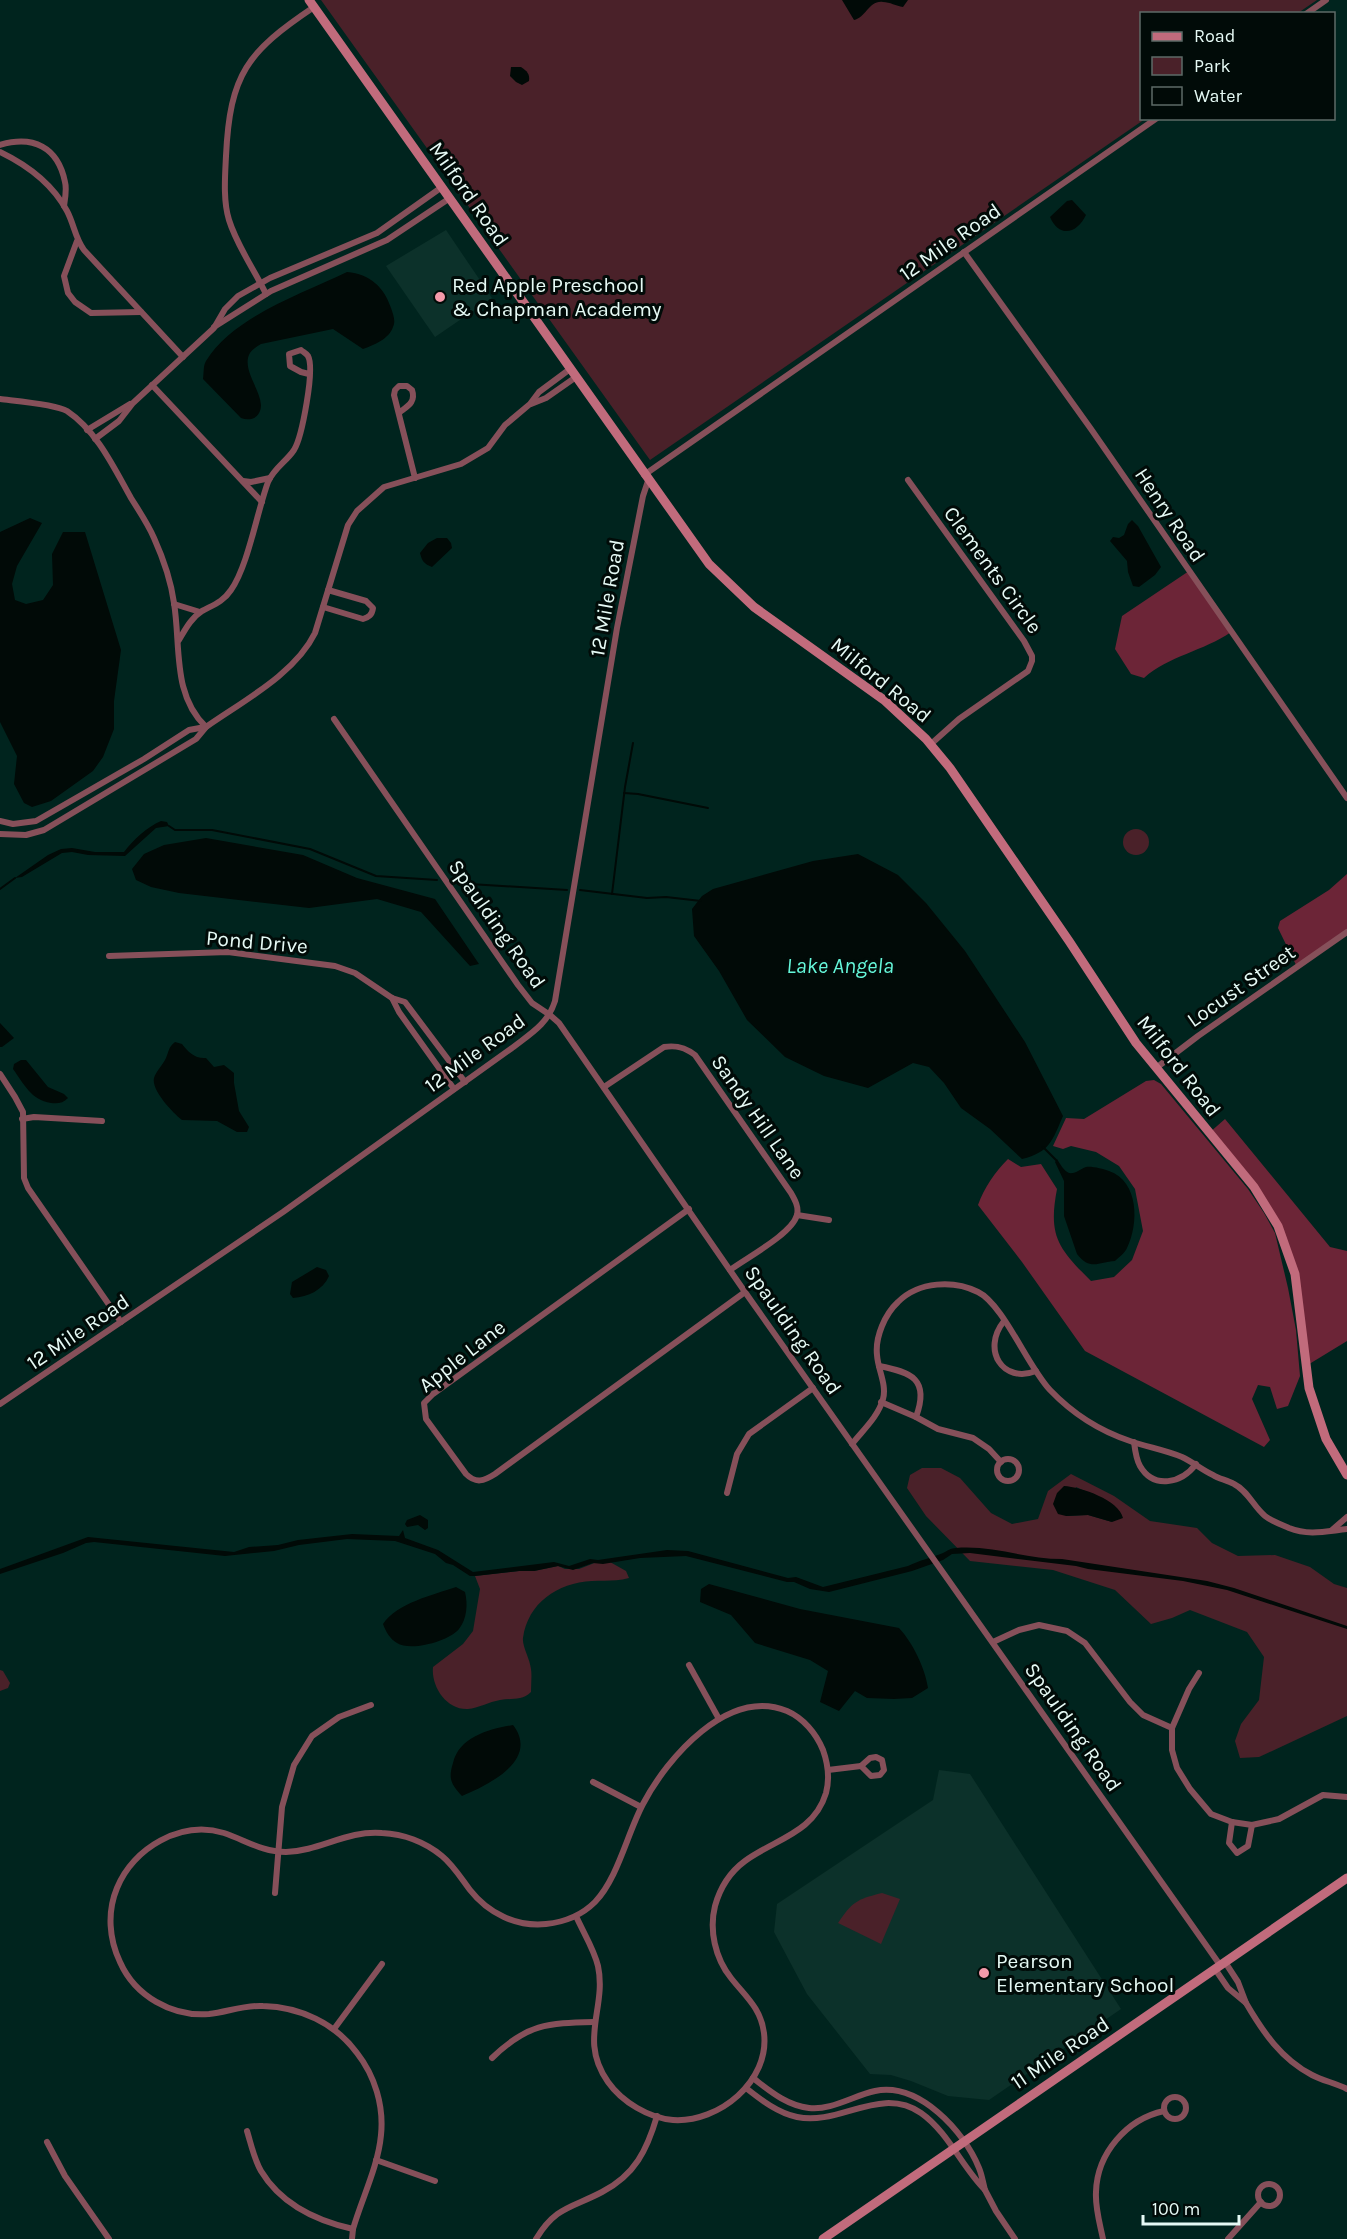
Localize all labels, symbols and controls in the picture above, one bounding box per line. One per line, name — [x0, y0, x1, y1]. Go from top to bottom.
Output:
legend — [1140, 12, 1335, 120]
text: Road — [1194, 25, 1235, 47]
text: Park — [1194, 55, 1231, 77]
text: Water — [1194, 85, 1242, 107]
street label: Milford Road — [424, 137, 514, 251]
street label: 12 Mile Road — [895, 198, 1005, 286]
place label: Red Apple Preschool & Chapman Academy — [452, 273, 662, 321]
marker: Red Apple Preschool & Chapman Academy — [433, 290, 447, 304]
street label: Henry Road — [1130, 463, 1210, 567]
street label: Clements Circle — [939, 502, 1047, 638]
street label: 12 Mile Road — [585, 538, 629, 658]
street label: Milford Road — [826, 632, 936, 728]
street label: Spaulding Road — [444, 855, 550, 993]
street label: Pond Drive — [205, 926, 309, 958]
street label: Locust Street — [1182, 940, 1300, 1032]
water label: Lake Angela — [786, 953, 894, 979]
street label: 12 Mile Road — [420, 1009, 530, 1097]
street label: Milford Road — [1132, 1011, 1226, 1121]
street label: Sandy Hill Lane — [706, 1050, 810, 1184]
street label: Spaulding Road — [740, 1261, 846, 1399]
street label: 12 Mile Road — [22, 1289, 134, 1375]
street label: Apple Lane — [414, 1315, 510, 1397]
street label: Spaulding Road — [1020, 1658, 1126, 1796]
place label: Pearson Elementary School — [996, 1949, 1174, 1997]
marker: Pearson Elementary School — [977, 1966, 991, 1980]
street label: 11 Mile Road — [1006, 2011, 1114, 2095]
scale bar — [1143, 2188, 1239, 2226]
text: 100 m — [1152, 2198, 1200, 2220]

